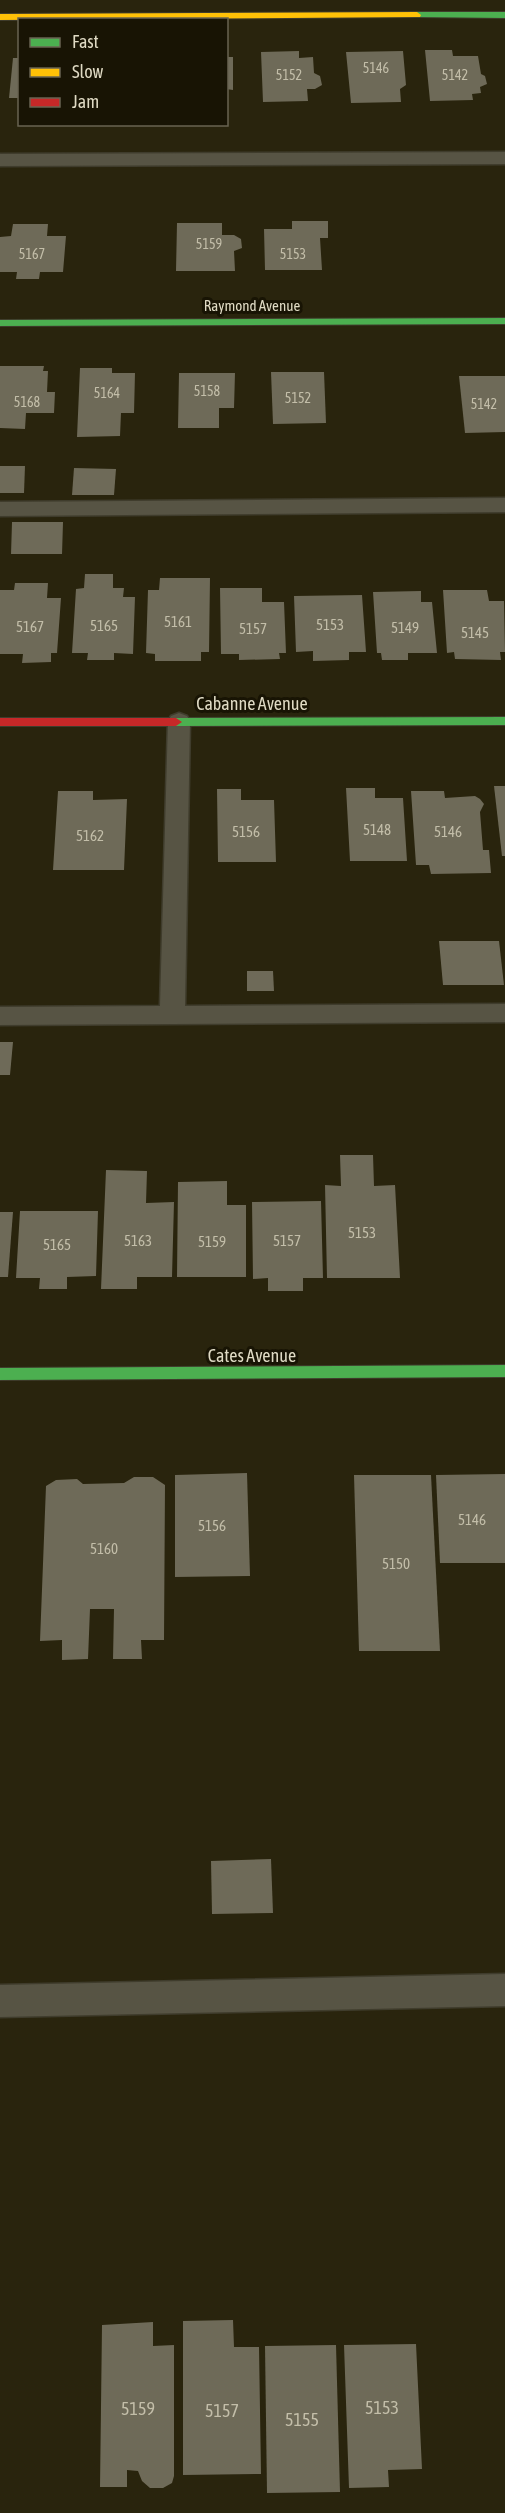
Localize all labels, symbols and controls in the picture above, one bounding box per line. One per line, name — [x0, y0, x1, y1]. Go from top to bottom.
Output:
legend — [18, 18, 228, 126]
text: Fast — [72, 31, 99, 52]
house number: 5146 — [363, 60, 390, 76]
text: Slow — [72, 61, 103, 82]
house number: 5152 — [276, 67, 302, 83]
house number: 5142 — [442, 67, 468, 83]
text: Jam — [72, 91, 99, 112]
house number: 5159 — [196, 236, 222, 252]
house number: 5167 — [19, 246, 45, 262]
house number: 5153 — [280, 246, 306, 262]
street label: Raymond Avenue — [204, 297, 300, 314]
house number: 5158 — [194, 383, 221, 399]
house number: 5164 — [94, 385, 121, 401]
house number: 5152 — [285, 390, 311, 406]
house number: 5168 — [14, 394, 41, 410]
house number: 5142 — [471, 396, 497, 412]
house number: 5161 — [164, 613, 192, 630]
house number: 5153 — [316, 616, 344, 633]
house number: 5165 — [90, 617, 118, 634]
house number: 5167 — [16, 618, 44, 635]
house number: 5149 — [391, 619, 419, 636]
house number: 5157 — [239, 620, 267, 637]
house number: 5145 — [461, 624, 489, 641]
street label: Cabanne Avenue — [196, 693, 308, 714]
house number: 5148 — [363, 821, 391, 838]
house number: 5156 — [232, 823, 260, 840]
house number: 5146 — [434, 823, 462, 840]
house number: 5162 — [76, 827, 104, 844]
house number: 5153 — [348, 1224, 376, 1241]
house number: 5163 — [124, 1232, 152, 1249]
house number: 5157 — [273, 1232, 301, 1249]
house number: 5159 — [198, 1233, 226, 1250]
house number: 5165 — [43, 1236, 71, 1253]
street label: Cates Avenue — [208, 1345, 296, 1366]
house number: 5146 — [458, 1511, 486, 1528]
house number: 5156 — [198, 1517, 226, 1534]
house number: 5160 — [90, 1540, 118, 1557]
house number: 5150 — [382, 1555, 410, 1572]
house number: 5153 — [365, 2397, 399, 2418]
house number: 5159 — [121, 2398, 155, 2419]
house number: 5157 — [205, 2400, 239, 2421]
house number: 5155 — [285, 2409, 319, 2430]

